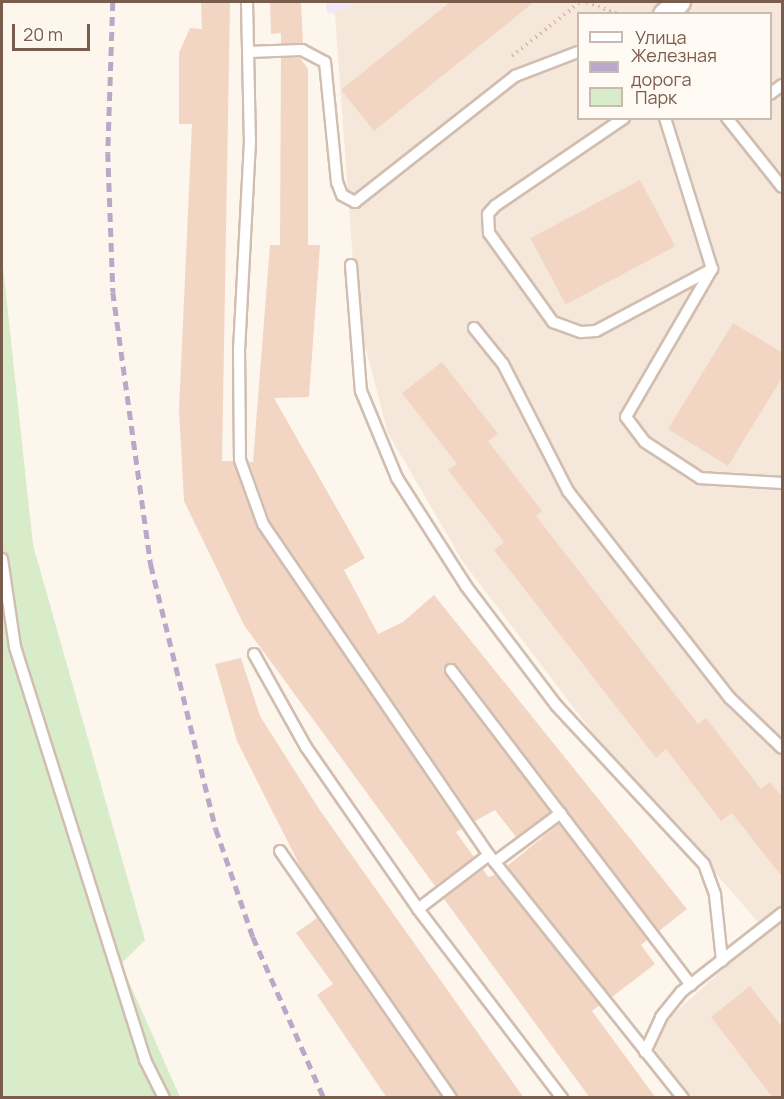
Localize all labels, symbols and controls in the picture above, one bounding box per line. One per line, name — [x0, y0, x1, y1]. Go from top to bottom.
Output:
scale bar — [15, 12, 93, 50]
legend — [577, 12, 772, 120]
text: 20 m — [23, 22, 63, 46]
text: Улица — [635, 25, 687, 49]
text: Железная дорога — [631, 43, 717, 91]
text: Парк — [635, 85, 677, 109]

